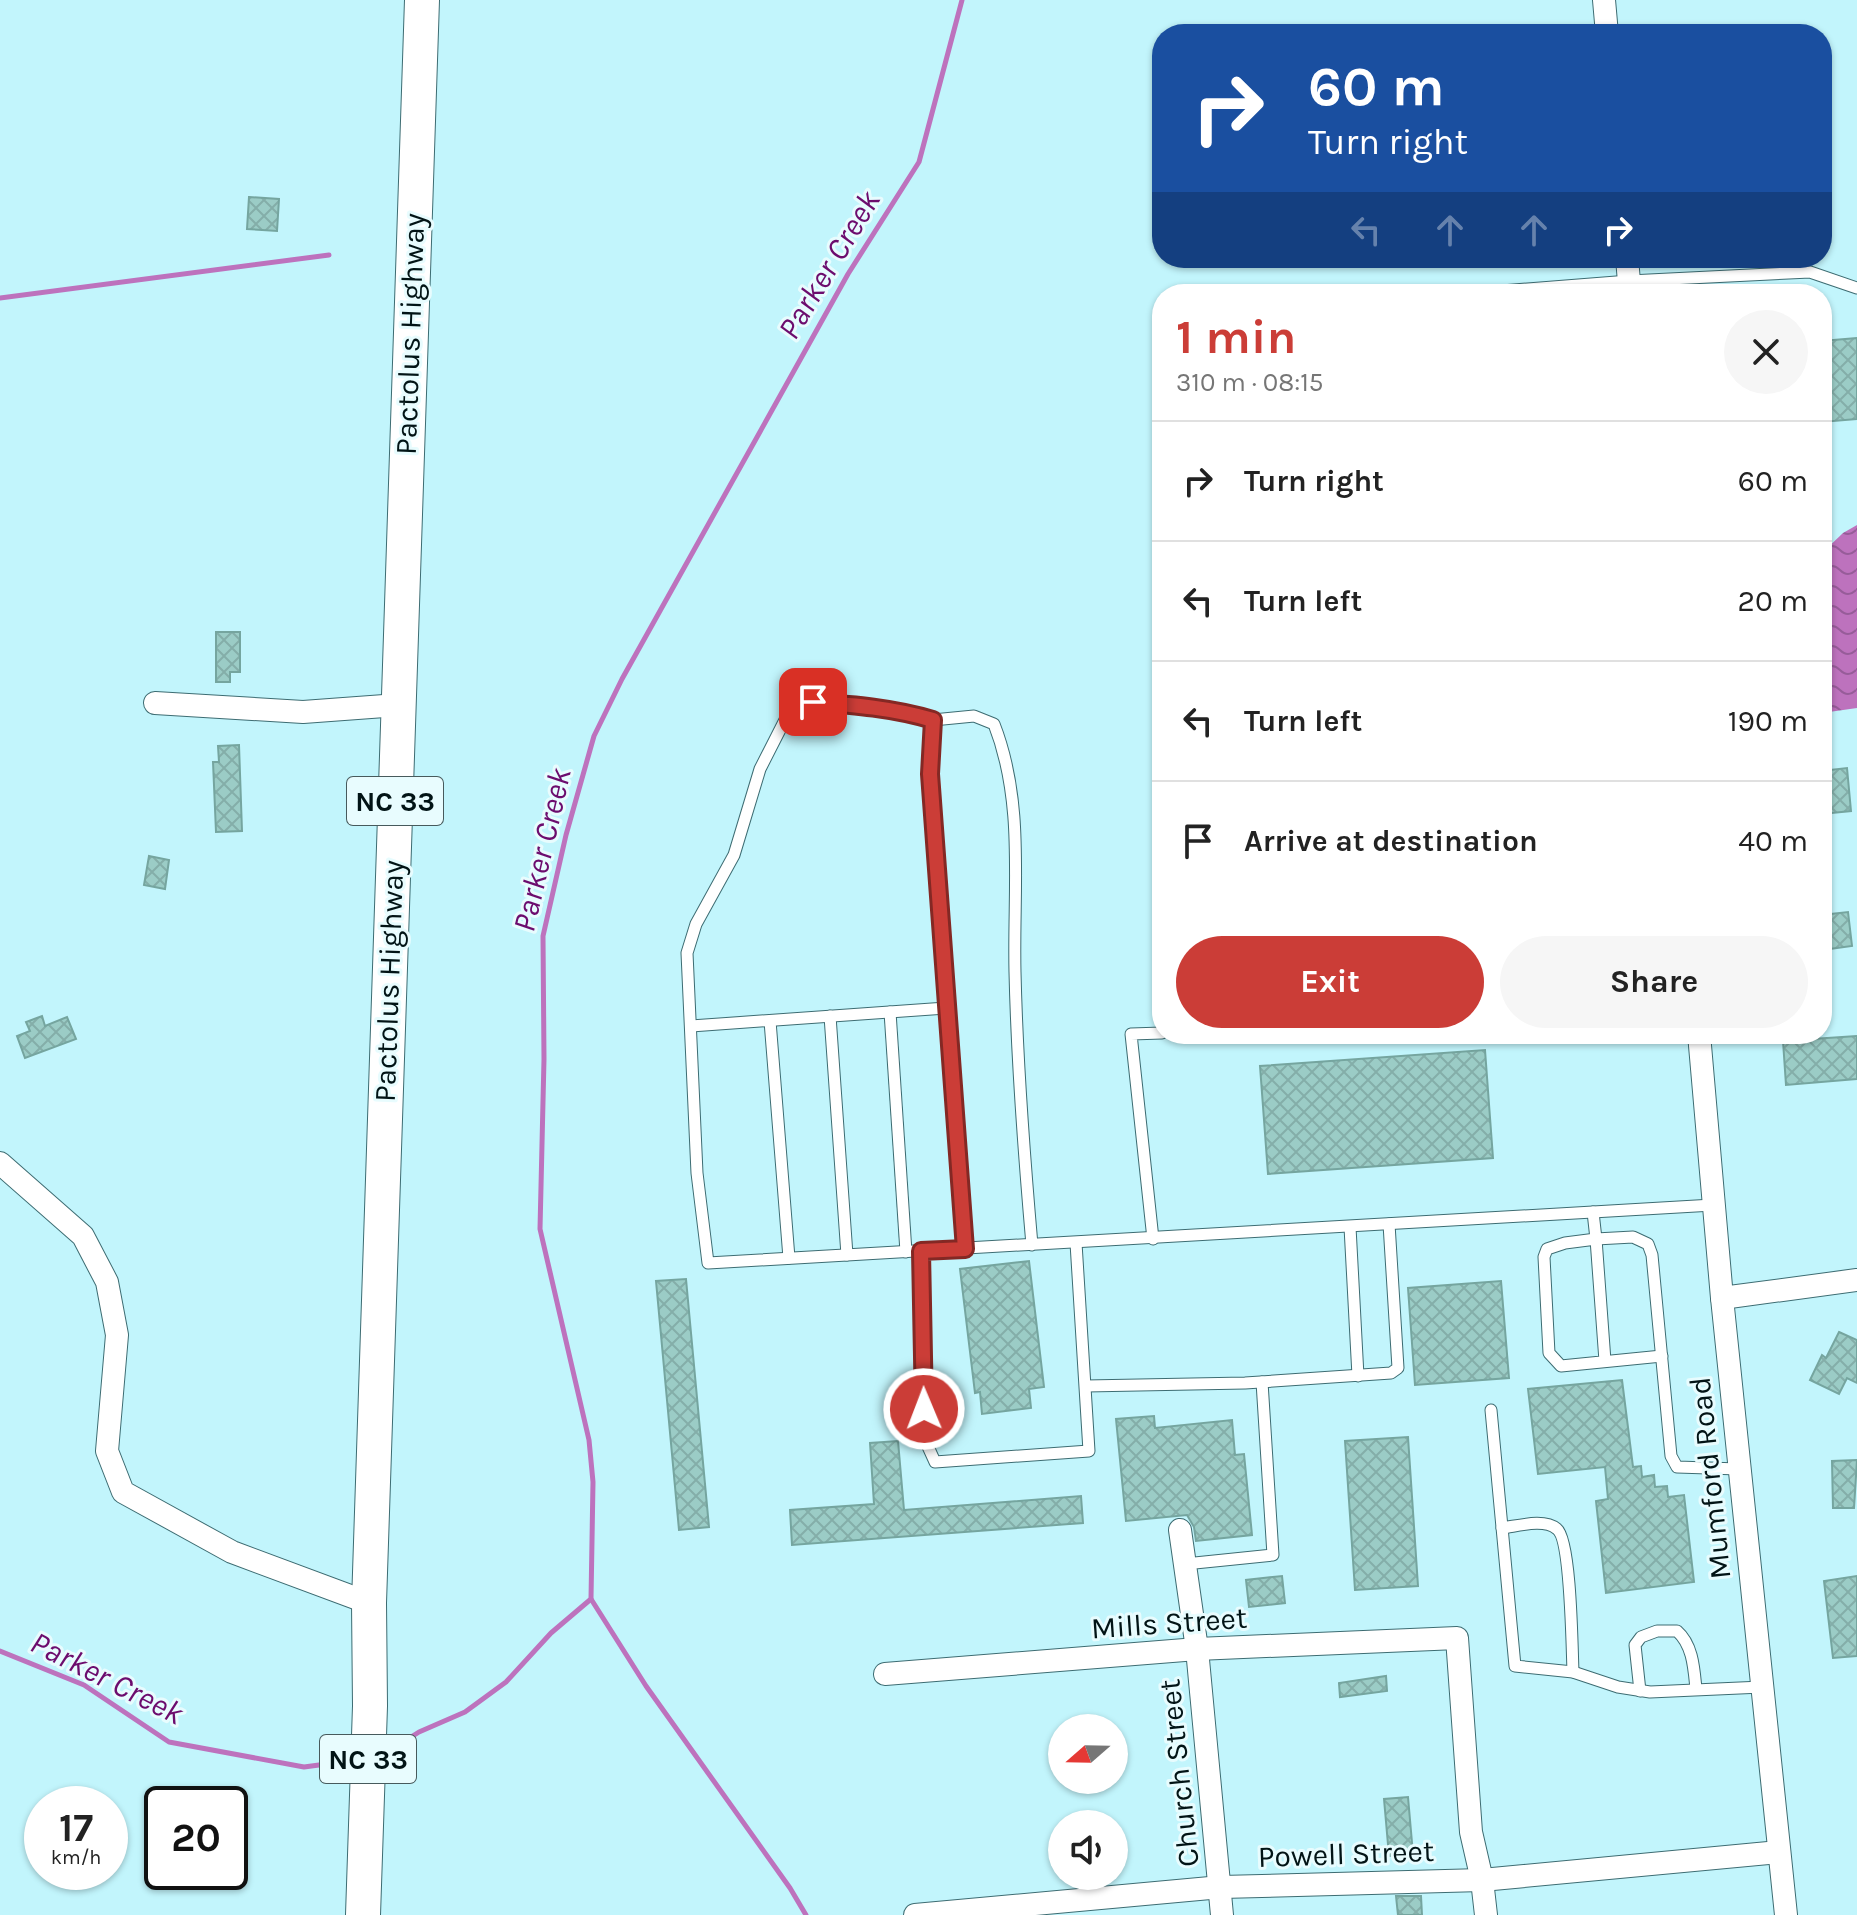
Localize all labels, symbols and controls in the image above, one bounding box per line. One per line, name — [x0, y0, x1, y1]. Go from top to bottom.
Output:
text: 60 m — [1308, 54, 1445, 119]
icon: right — [1176, 56, 1280, 160]
text: Turn right — [1308, 121, 1468, 163]
water label: Parker Creek — [770, 183, 888, 346]
icon: left — [1344, 208, 1388, 252]
icon: ahead — [1428, 208, 1472, 252]
icon: ahead — [1512, 208, 1556, 252]
icon: right — [1596, 208, 1640, 252]
street label: Pactolus Highway — [388, 212, 432, 456]
text: 1 min — [1176, 309, 1296, 365]
button: close — [1724, 310, 1808, 394]
text: 310 m · 08:15 — [1176, 367, 1324, 398]
icon: right — [1176, 459, 1220, 503]
text: Turn right — [1244, 463, 1384, 499]
text: 60 m — [1738, 463, 1808, 499]
icon: left — [1176, 579, 1220, 623]
text: Turn left — [1244, 583, 1362, 619]
text: 20 m — [1738, 583, 1808, 619]
pin — [779, 668, 847, 736]
icon: arrive — [791, 680, 835, 724]
icon: left — [1176, 699, 1220, 743]
text: Turn left — [1244, 703, 1362, 739]
text: 190 m — [1728, 703, 1808, 739]
water label: Parker Creek — [505, 764, 579, 935]
road number: NC 33 — [347, 777, 443, 825]
icon: arrive — [1176, 819, 1220, 863]
text: Arrive at destination — [1244, 823, 1538, 859]
text: 40 m — [1738, 823, 1808, 859]
street label: Pactolus Highway — [367, 859, 411, 1103]
button: Exit — [1176, 936, 1484, 1028]
button: Share — [1500, 936, 1808, 1028]
position arrow — [882, 1367, 966, 1451]
street label: Mumford Road — [1681, 1375, 1739, 1581]
street label: Mills Street — [1090, 1600, 1248, 1646]
water label: Parker Creek — [24, 1624, 190, 1733]
street label: Church Street — [1151, 1677, 1207, 1869]
north arrow — [1048, 1714, 1128, 1794]
map controls — [1048, 1714, 1128, 1890]
road number: NC 33 — [320, 1735, 416, 1783]
speed limit sign: 20 — [144, 1786, 248, 1890]
text: 17 — [59, 1804, 93, 1851]
button: sound — [1048, 1810, 1128, 1890]
street label: Powell Street — [1257, 1833, 1435, 1875]
text: km/h — [51, 1846, 101, 1869]

